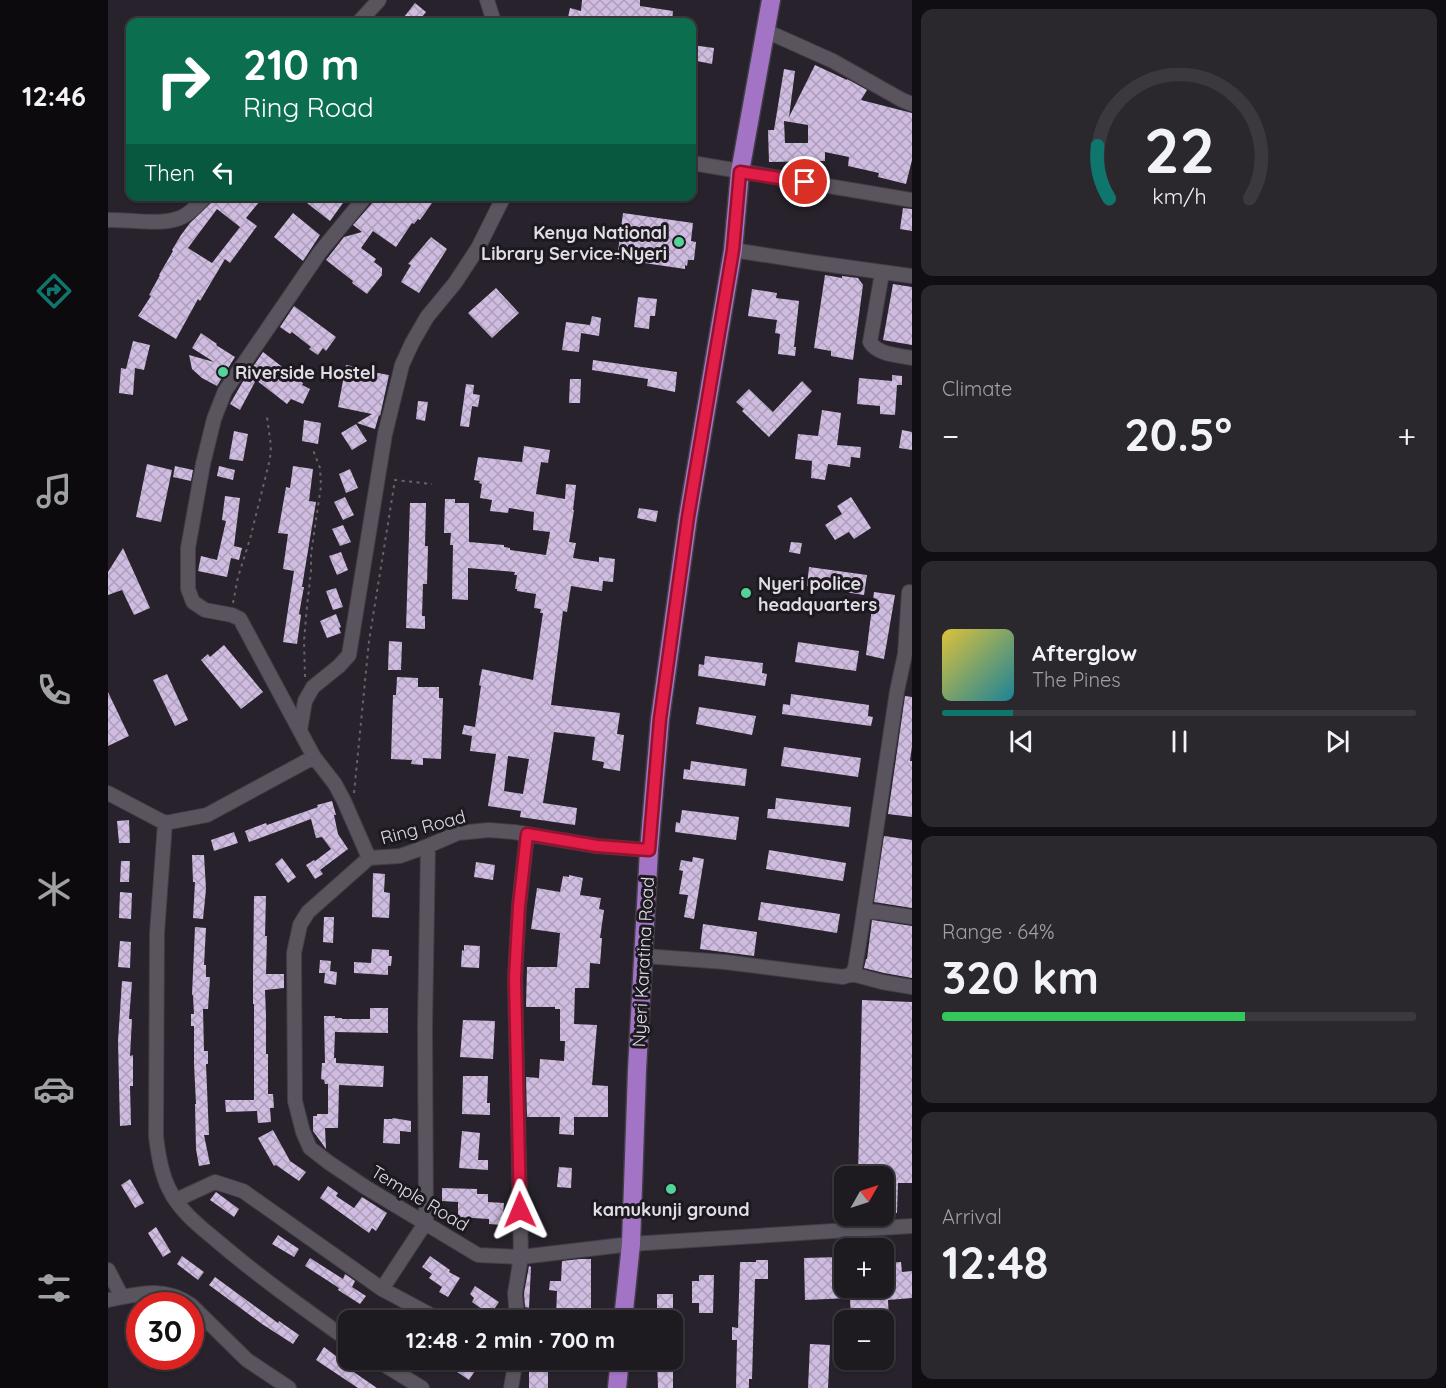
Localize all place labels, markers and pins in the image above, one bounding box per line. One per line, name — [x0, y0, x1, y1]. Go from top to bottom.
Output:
pin — [779, 156, 830, 207]
place label: Kenya National Library Service-Nyeri — [481, 221, 667, 265]
marker: Kenya National Library Service-Nyeri — [672, 235, 686, 249]
place label: Riverside Hostel — [235, 361, 376, 384]
marker: Riverside Hostel — [216, 365, 230, 379]
place label: Nyeri police headquarters — [758, 572, 878, 616]
marker: Nyeri police headquarters — [739, 586, 753, 600]
marker: kamukunji ground — [664, 1182, 678, 1196]
place label: kamukunji ground — [592, 1198, 750, 1221]

